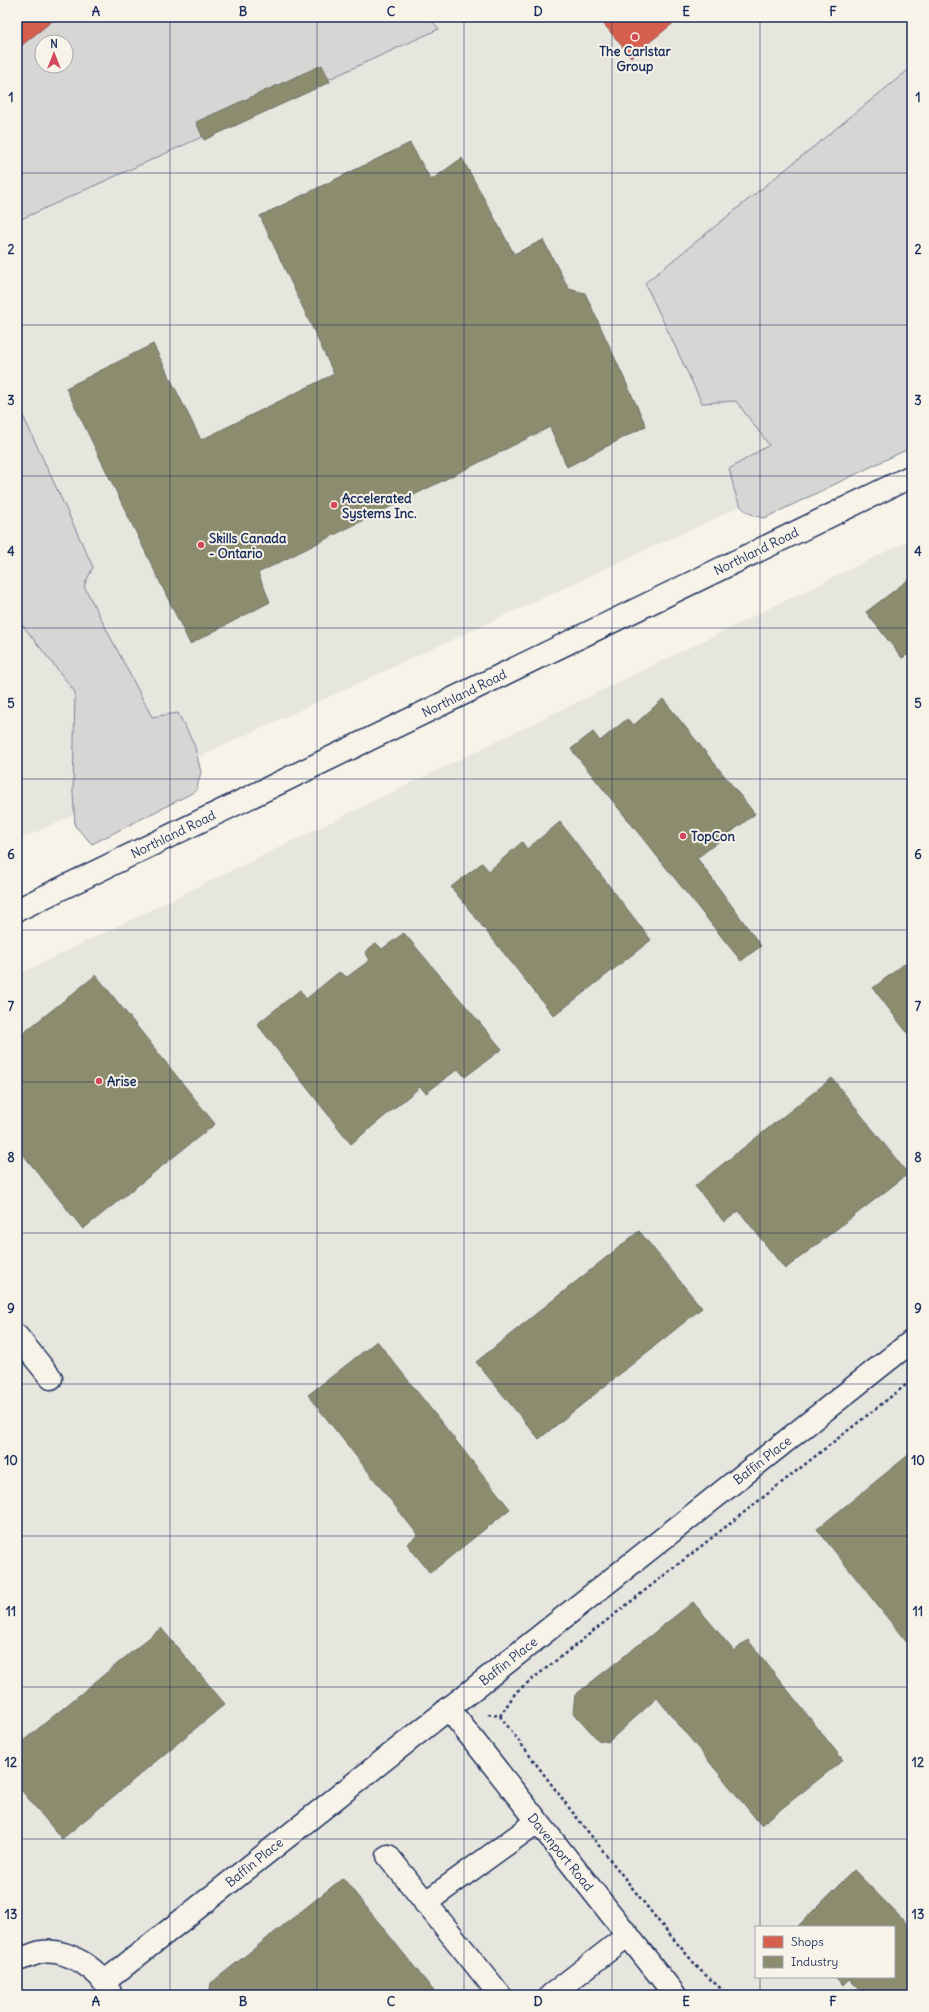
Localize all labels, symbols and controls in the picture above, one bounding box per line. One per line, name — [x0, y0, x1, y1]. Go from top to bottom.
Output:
text: A — [92, 3, 101, 20]
text: B — [239, 3, 248, 20]
text: C — [387, 3, 396, 20]
text: D — [533, 3, 543, 20]
text: E — [682, 3, 690, 20]
text: F — [829, 3, 837, 20]
marker: The Carlstar Group — [630, 32, 640, 42]
north arrow — [34, 34, 74, 74]
text: N — [50, 37, 58, 51]
place label: The Carlstar Group — [599, 43, 671, 75]
text: 1 — [8, 89, 14, 106]
text: 1 — [915, 89, 921, 106]
text: 2 — [7, 241, 15, 258]
text: 2 — [914, 241, 922, 258]
text: 3 — [7, 392, 15, 409]
text: 3 — [914, 392, 922, 409]
place label: Accelerated Systems Inc. — [342, 490, 417, 522]
marker: Accelerated Systems Inc. — [329, 500, 339, 510]
street label: Northland Road — [711, 523, 802, 579]
place label: Skills Canada - Ontario — [209, 530, 287, 562]
marker: Skills Canada - Ontario — [196, 540, 206, 550]
text: 4 — [7, 543, 15, 560]
text: 4 — [914, 543, 922, 560]
street label: Northland Road — [419, 665, 510, 721]
text: 5 — [7, 695, 15, 712]
text: 5 — [914, 695, 922, 712]
street label: Northland Road — [128, 806, 219, 862]
place label: TopCon — [691, 828, 735, 845]
marker: TopCon — [678, 831, 688, 841]
text: 6 — [7, 846, 15, 863]
text: 6 — [914, 846, 922, 863]
text: 7 — [8, 998, 15, 1015]
text: 7 — [915, 998, 922, 1015]
place label: Arise — [107, 1073, 136, 1090]
marker: Arise — [94, 1076, 104, 1086]
text: 8 — [7, 1149, 15, 1166]
text: 8 — [914, 1149, 922, 1166]
text: 9 — [7, 1300, 15, 1317]
text: 9 — [914, 1300, 922, 1317]
street label: Baffin Place — [730, 1432, 795, 1488]
text: 10 — [4, 1452, 18, 1469]
text: 10 — [911, 1452, 925, 1469]
text: 11 — [6, 1603, 16, 1620]
text: 11 — [913, 1603, 923, 1620]
street label: Baffin Place — [476, 1633, 541, 1689]
text: 12 — [5, 1754, 17, 1771]
text: 12 — [912, 1754, 924, 1771]
street label: Davenport Road — [524, 1810, 597, 1895]
street label: Baffin Place — [222, 1834, 287, 1891]
text: 13 — [5, 1906, 17, 1923]
text: 13 — [912, 1906, 924, 1923]
legend — [755, 1926, 895, 1978]
text: Shops — [791, 1934, 824, 1949]
text: Industry — [791, 1954, 838, 1969]
text: A — [92, 1993, 101, 2010]
text: B — [239, 1993, 248, 2010]
text: C — [387, 1993, 396, 2010]
text: D — [533, 1993, 543, 2010]
text: E — [682, 1993, 690, 2010]
text: F — [829, 1993, 837, 2010]

